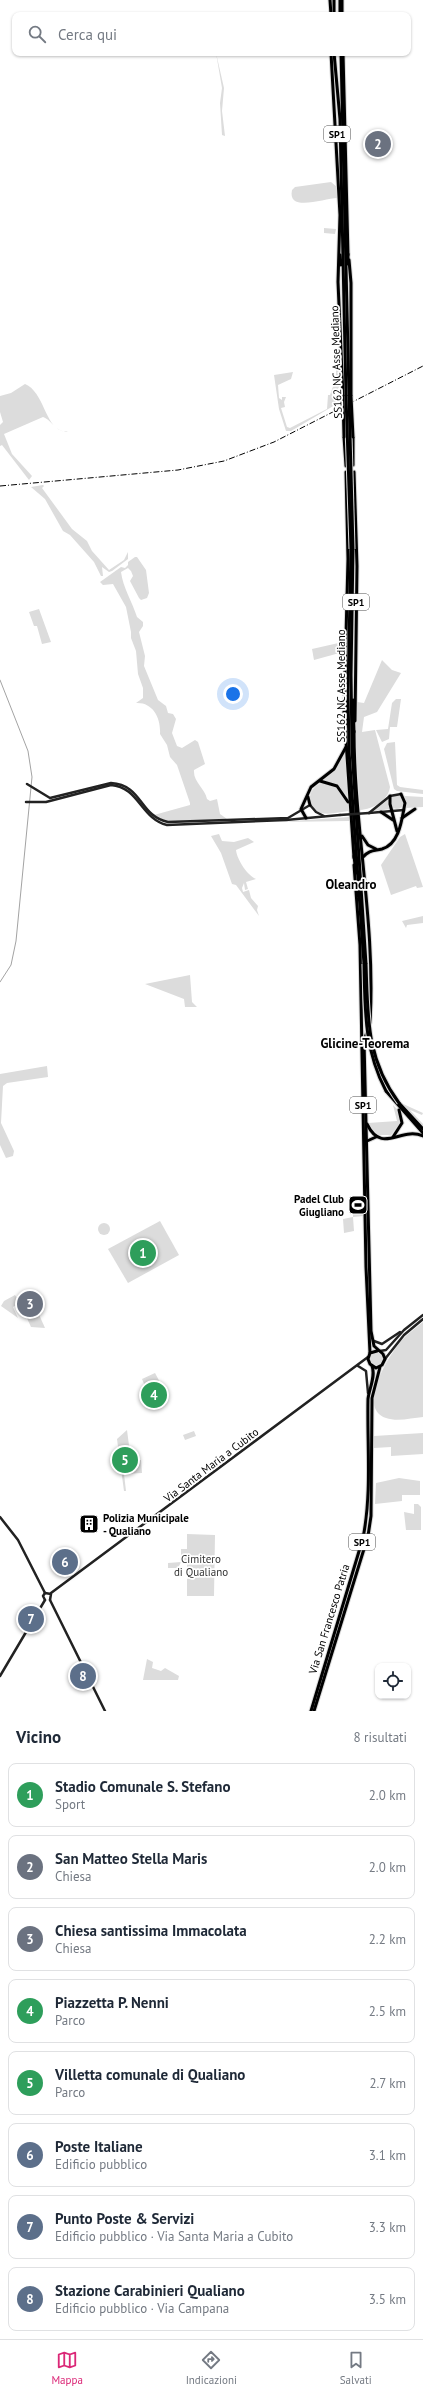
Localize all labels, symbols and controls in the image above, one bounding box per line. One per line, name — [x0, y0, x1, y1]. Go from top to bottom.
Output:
search box — [12, 12, 411, 56]
icon: search — [26, 23, 48, 45]
text: Cerca qui — [58, 25, 117, 44]
road number: SP1 — [324, 126, 350, 142]
pin: 2 — [365, 129, 391, 159]
street label: SS162 NC Asse Mediano — [327, 305, 345, 419]
road number: SP1 — [343, 594, 369, 610]
street label: SS162 NC Asse Mediano — [334, 629, 348, 743]
your location — [223, 684, 243, 704]
district label: Oleandro — [325, 876, 377, 893]
district label: Glicine-Teorema — [320, 1035, 410, 1052]
road number: SP1 — [350, 1097, 376, 1113]
place label: Padel Club Giugliano — [294, 1192, 344, 1219]
sports icon: Padel Club Giugliano — [347, 1194, 369, 1216]
pin: 1 — [130, 1238, 156, 1268]
pin: 3 — [17, 1289, 43, 1319]
pin: 4 — [141, 1380, 167, 1410]
street label: Via Santa Maria a Cubito — [160, 1425, 261, 1506]
pin: 5 — [112, 1445, 138, 1475]
place label: Polizia Municipale - Qualiano — [103, 1511, 189, 1538]
building icon: Polizia Municipale - Qualiano — [78, 1513, 100, 1535]
road number: SP1 — [349, 1534, 375, 1550]
pin: 6 — [52, 1547, 78, 1577]
park label: Cimitero di Qualiano — [174, 1552, 228, 1579]
street label: Via San Francesco Patria — [305, 1562, 352, 1677]
pin: 7 — [18, 1604, 44, 1634]
pin: 8 — [70, 1661, 96, 1691]
map controls — [375, 1663, 411, 1699]
button: locate — [375, 1663, 411, 1699]
text: Vicino — [16, 1726, 61, 1748]
text: 8 risultati — [354, 1729, 407, 1746]
text: Stadio Comunale S. Stefano — [55, 1777, 231, 1796]
text: 1 — [26, 1787, 34, 1804]
text: 2.0 km — [369, 1787, 406, 1804]
text: Sport — [55, 1796, 85, 1813]
text: San Matteo Stella Maris — [55, 1849, 207, 1868]
text: 2 — [26, 1859, 34, 1876]
text: 2.0 km — [369, 1859, 406, 1876]
text: Chiesa — [55, 1868, 92, 1885]
text: Chiesa santissima Immacolata — [55, 1921, 247, 1940]
text: 3 — [26, 1931, 34, 1948]
text: 2.2 km — [369, 1931, 406, 1948]
text: Chiesa — [55, 1940, 92, 1957]
text: Piazzetta P. Nenni — [55, 1993, 169, 2012]
text: 4 — [26, 2003, 34, 2020]
text: 2.5 km — [369, 2003, 406, 2020]
text: Parco — [55, 2012, 85, 2029]
text: Villetta comunale di Qualiano — [55, 2065, 245, 2084]
text: 5 — [26, 2075, 34, 2092]
text: 2.7 km — [369, 2075, 406, 2092]
text: Parco — [55, 2084, 85, 2101]
text: Poste Italiane — [55, 2137, 143, 2156]
text: 6 — [26, 2147, 34, 2164]
text: 3.1 km — [369, 2147, 406, 2164]
text: Edificio pubblico — [55, 2156, 147, 2173]
text: Punto Poste & Servizi — [55, 2209, 194, 2228]
text: 7 — [26, 2219, 34, 2236]
text: 3.3 km — [369, 2219, 406, 2236]
text: Edificio pubblico · Via Santa Maria a Cubito — [55, 2228, 293, 2245]
text: Stazione Carabinieri Qualiano — [55, 2281, 245, 2300]
text: 8 — [26, 2291, 34, 2308]
text: 3.5 km — [369, 2291, 406, 2308]
text: Edificio pubblico · Via Campana — [55, 2300, 229, 2317]
tab: Mappa — [51, 2349, 83, 2387]
tab: Indicazioni — [186, 2349, 237, 2387]
tab: Salvati — [340, 2349, 372, 2387]

